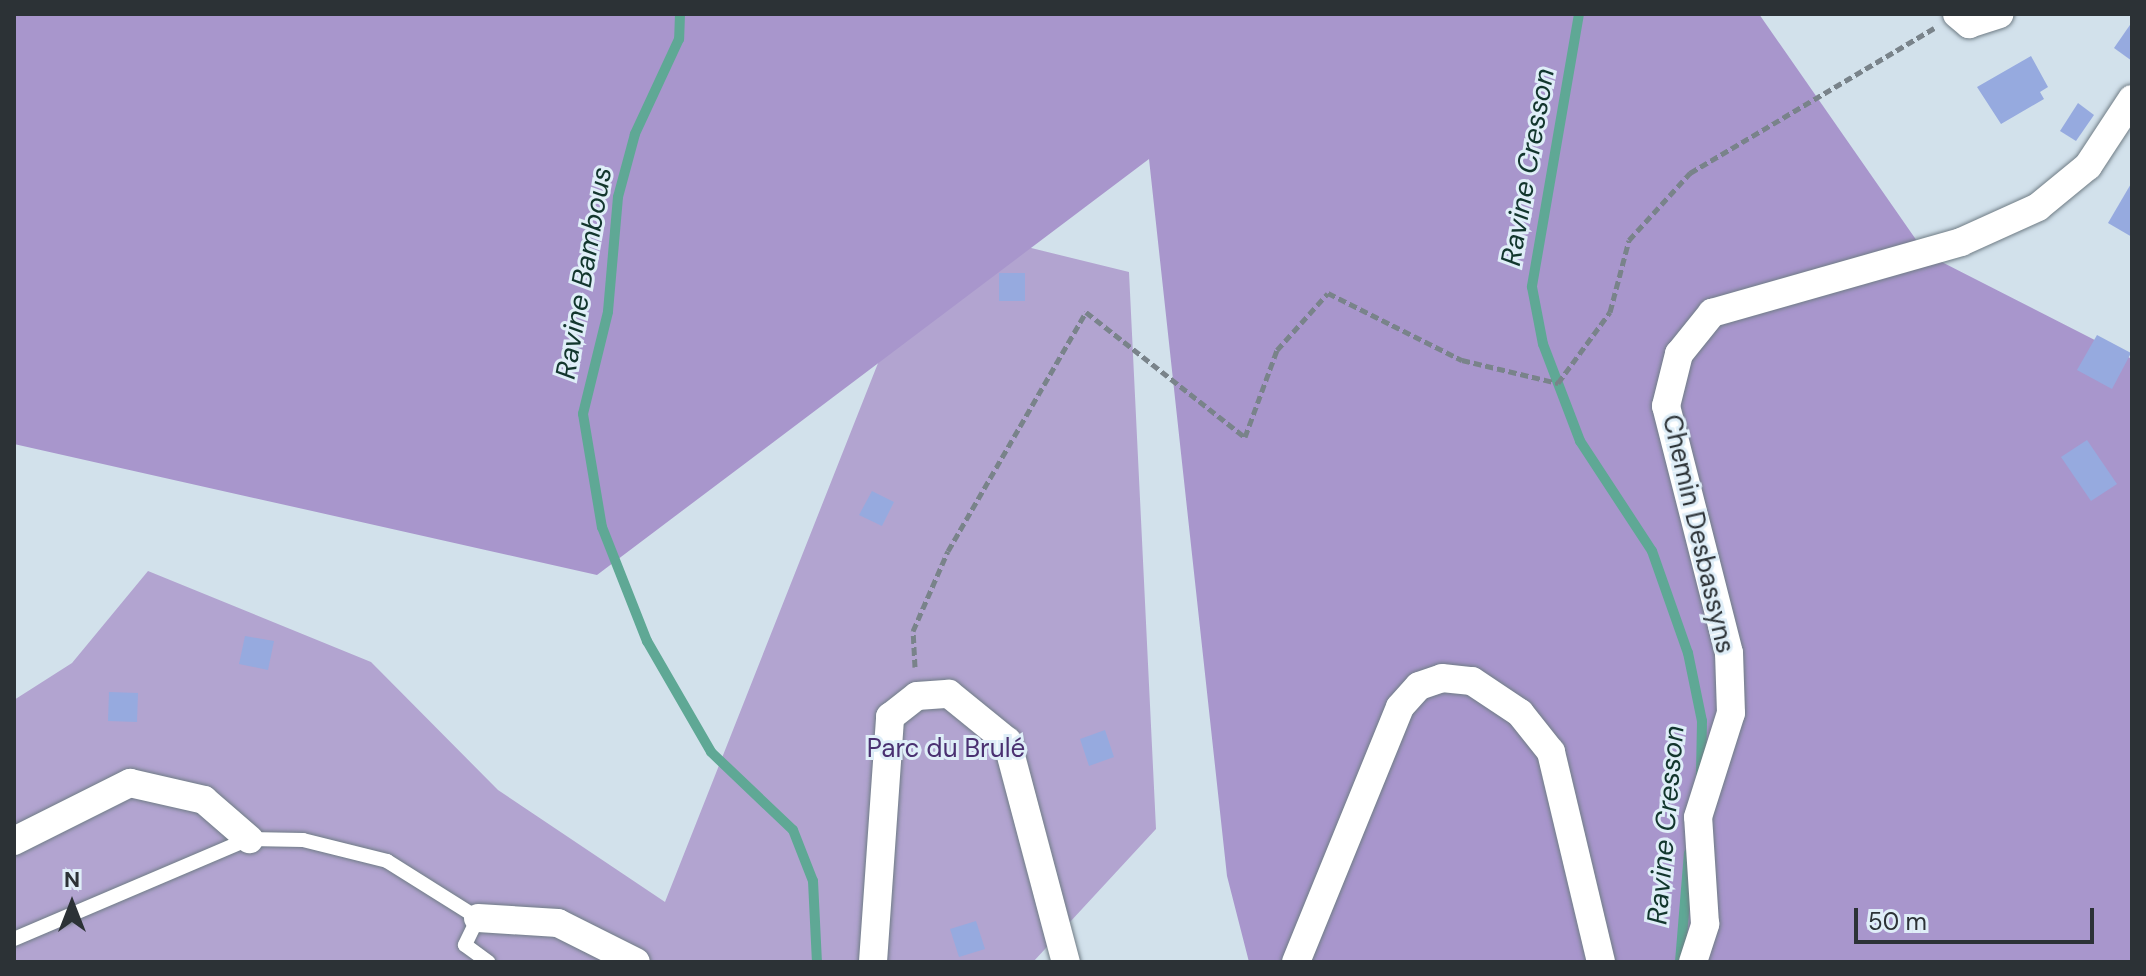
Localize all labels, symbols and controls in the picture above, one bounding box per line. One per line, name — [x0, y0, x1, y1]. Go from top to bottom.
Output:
water label: Ravine Cresson — [1494, 66, 1562, 268]
water label: Ravine Bambous — [549, 164, 619, 382]
street label: Chemin Desbassyns — [1655, 412, 1741, 656]
water label: Ravine Cresson — [1641, 724, 1691, 926]
park label: Parc du Brulé — [867, 733, 1025, 765]
north arrow — [32, 864, 112, 944]
text: N — [64, 865, 80, 894]
scale bar — [1858, 892, 2098, 942]
text: 50 m — [1868, 906, 1927, 937]

